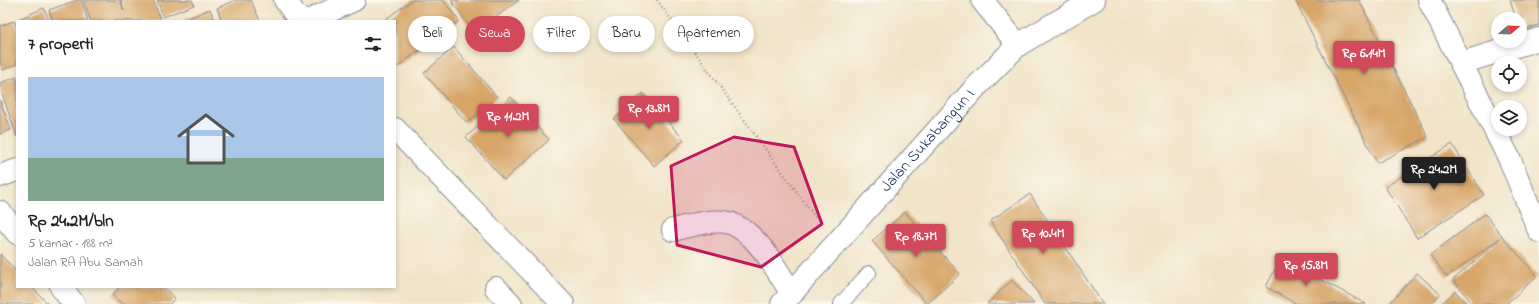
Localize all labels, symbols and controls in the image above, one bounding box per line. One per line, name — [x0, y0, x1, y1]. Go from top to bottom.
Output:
north arrow — [1491, 12, 1527, 48]
map controls — [1491, 12, 1527, 136]
chip: Beli — [408, 16, 457, 52]
chip: Sewa — [465, 16, 525, 52]
chip: Filter — [533, 16, 590, 52]
chip: Baru — [598, 16, 655, 52]
chip: Apartemen — [663, 16, 754, 52]
text: 7 properti — [28, 32, 94, 57]
icon: filters — [362, 33, 384, 55]
pin: Rp 6.14M — [1323, 41, 1405, 75]
text: Rp 6.14M — [1342, 44, 1386, 63]
button: locate — [1491, 56, 1527, 92]
street label: Jalan Sukabangun I — [875, 84, 981, 198]
pin: Rp 13.8M — [608, 96, 690, 130]
text: Rp 13.8M — [628, 99, 670, 118]
button: layers — [1491, 100, 1527, 136]
icon: home — [170, 103, 242, 175]
pin: Rp 11.2M — [467, 104, 549, 138]
text: Rp 11.2M — [487, 107, 529, 126]
pin: Rp 24.2M — [1393, 157, 1475, 191]
text: Rp 24.2M — [1411, 160, 1457, 179]
text: Rp 24.2M/bln — [28, 209, 114, 234]
pin: Rp 10.4M — [1002, 221, 1084, 255]
pin: Rp 18.7M — [875, 224, 957, 258]
text: Rp 10.4M — [1021, 224, 1065, 243]
text: Rp 18.7M — [895, 227, 937, 246]
text: 5 kamar · 188 m² — [28, 234, 113, 253]
text: Jalan RA Abu Samah — [28, 253, 143, 272]
pin: Rp 15.8M — [1265, 253, 1347, 287]
text: Rp 15.8M — [1284, 256, 1328, 275]

